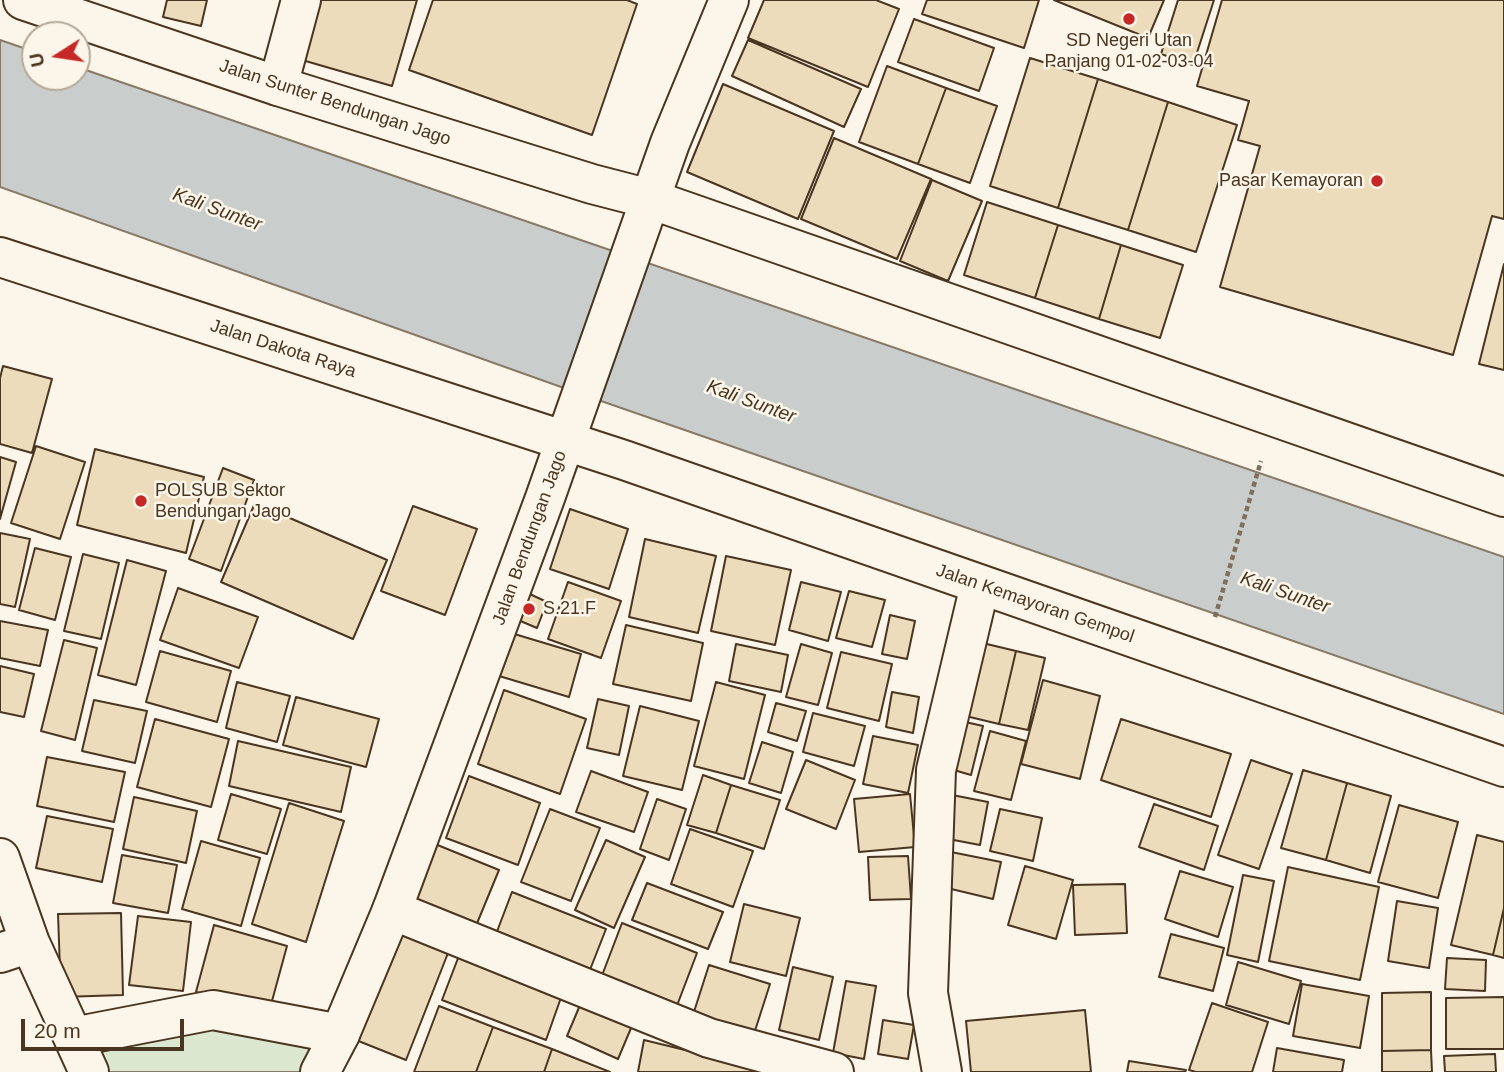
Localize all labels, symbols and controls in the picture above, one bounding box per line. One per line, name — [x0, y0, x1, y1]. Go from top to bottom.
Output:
marker: SD Negeri Utan Panjang 01-02-03-04 — [1121, 11, 1137, 27]
north arrow — [21, 21, 91, 91]
place label: SD Negeri Utan Panjang 01-02-03-04 — [1044, 30, 1214, 72]
text: U — [25, 51, 49, 69]
street label: Jalan Sunter Bendungan Jago — [216, 55, 454, 151]
place label: Pasar Kemayoran — [1219, 170, 1363, 192]
marker: Pasar Kemayoran — [1369, 173, 1385, 189]
water label: Kali Sunter — [169, 183, 265, 237]
street label: Jalan Dakota Raya — [207, 315, 359, 383]
water label: Kali Sunter — [703, 375, 799, 429]
street label: Jalan Bendungan Jago — [488, 448, 572, 628]
place label: POLSUB Sektor Bendungan Jago — [155, 480, 291, 522]
marker: POLSUB Sektor Bendungan Jago — [133, 493, 149, 509]
street label: Jalan Kemayoran Gempol — [933, 560, 1137, 648]
water label: Kali Sunter — [1237, 567, 1333, 619]
place label: S.21.F — [543, 598, 596, 620]
marker: S.21.F — [521, 601, 537, 617]
scale bar — [24, 1006, 187, 1050]
text: 20 m — [34, 1019, 81, 1042]

